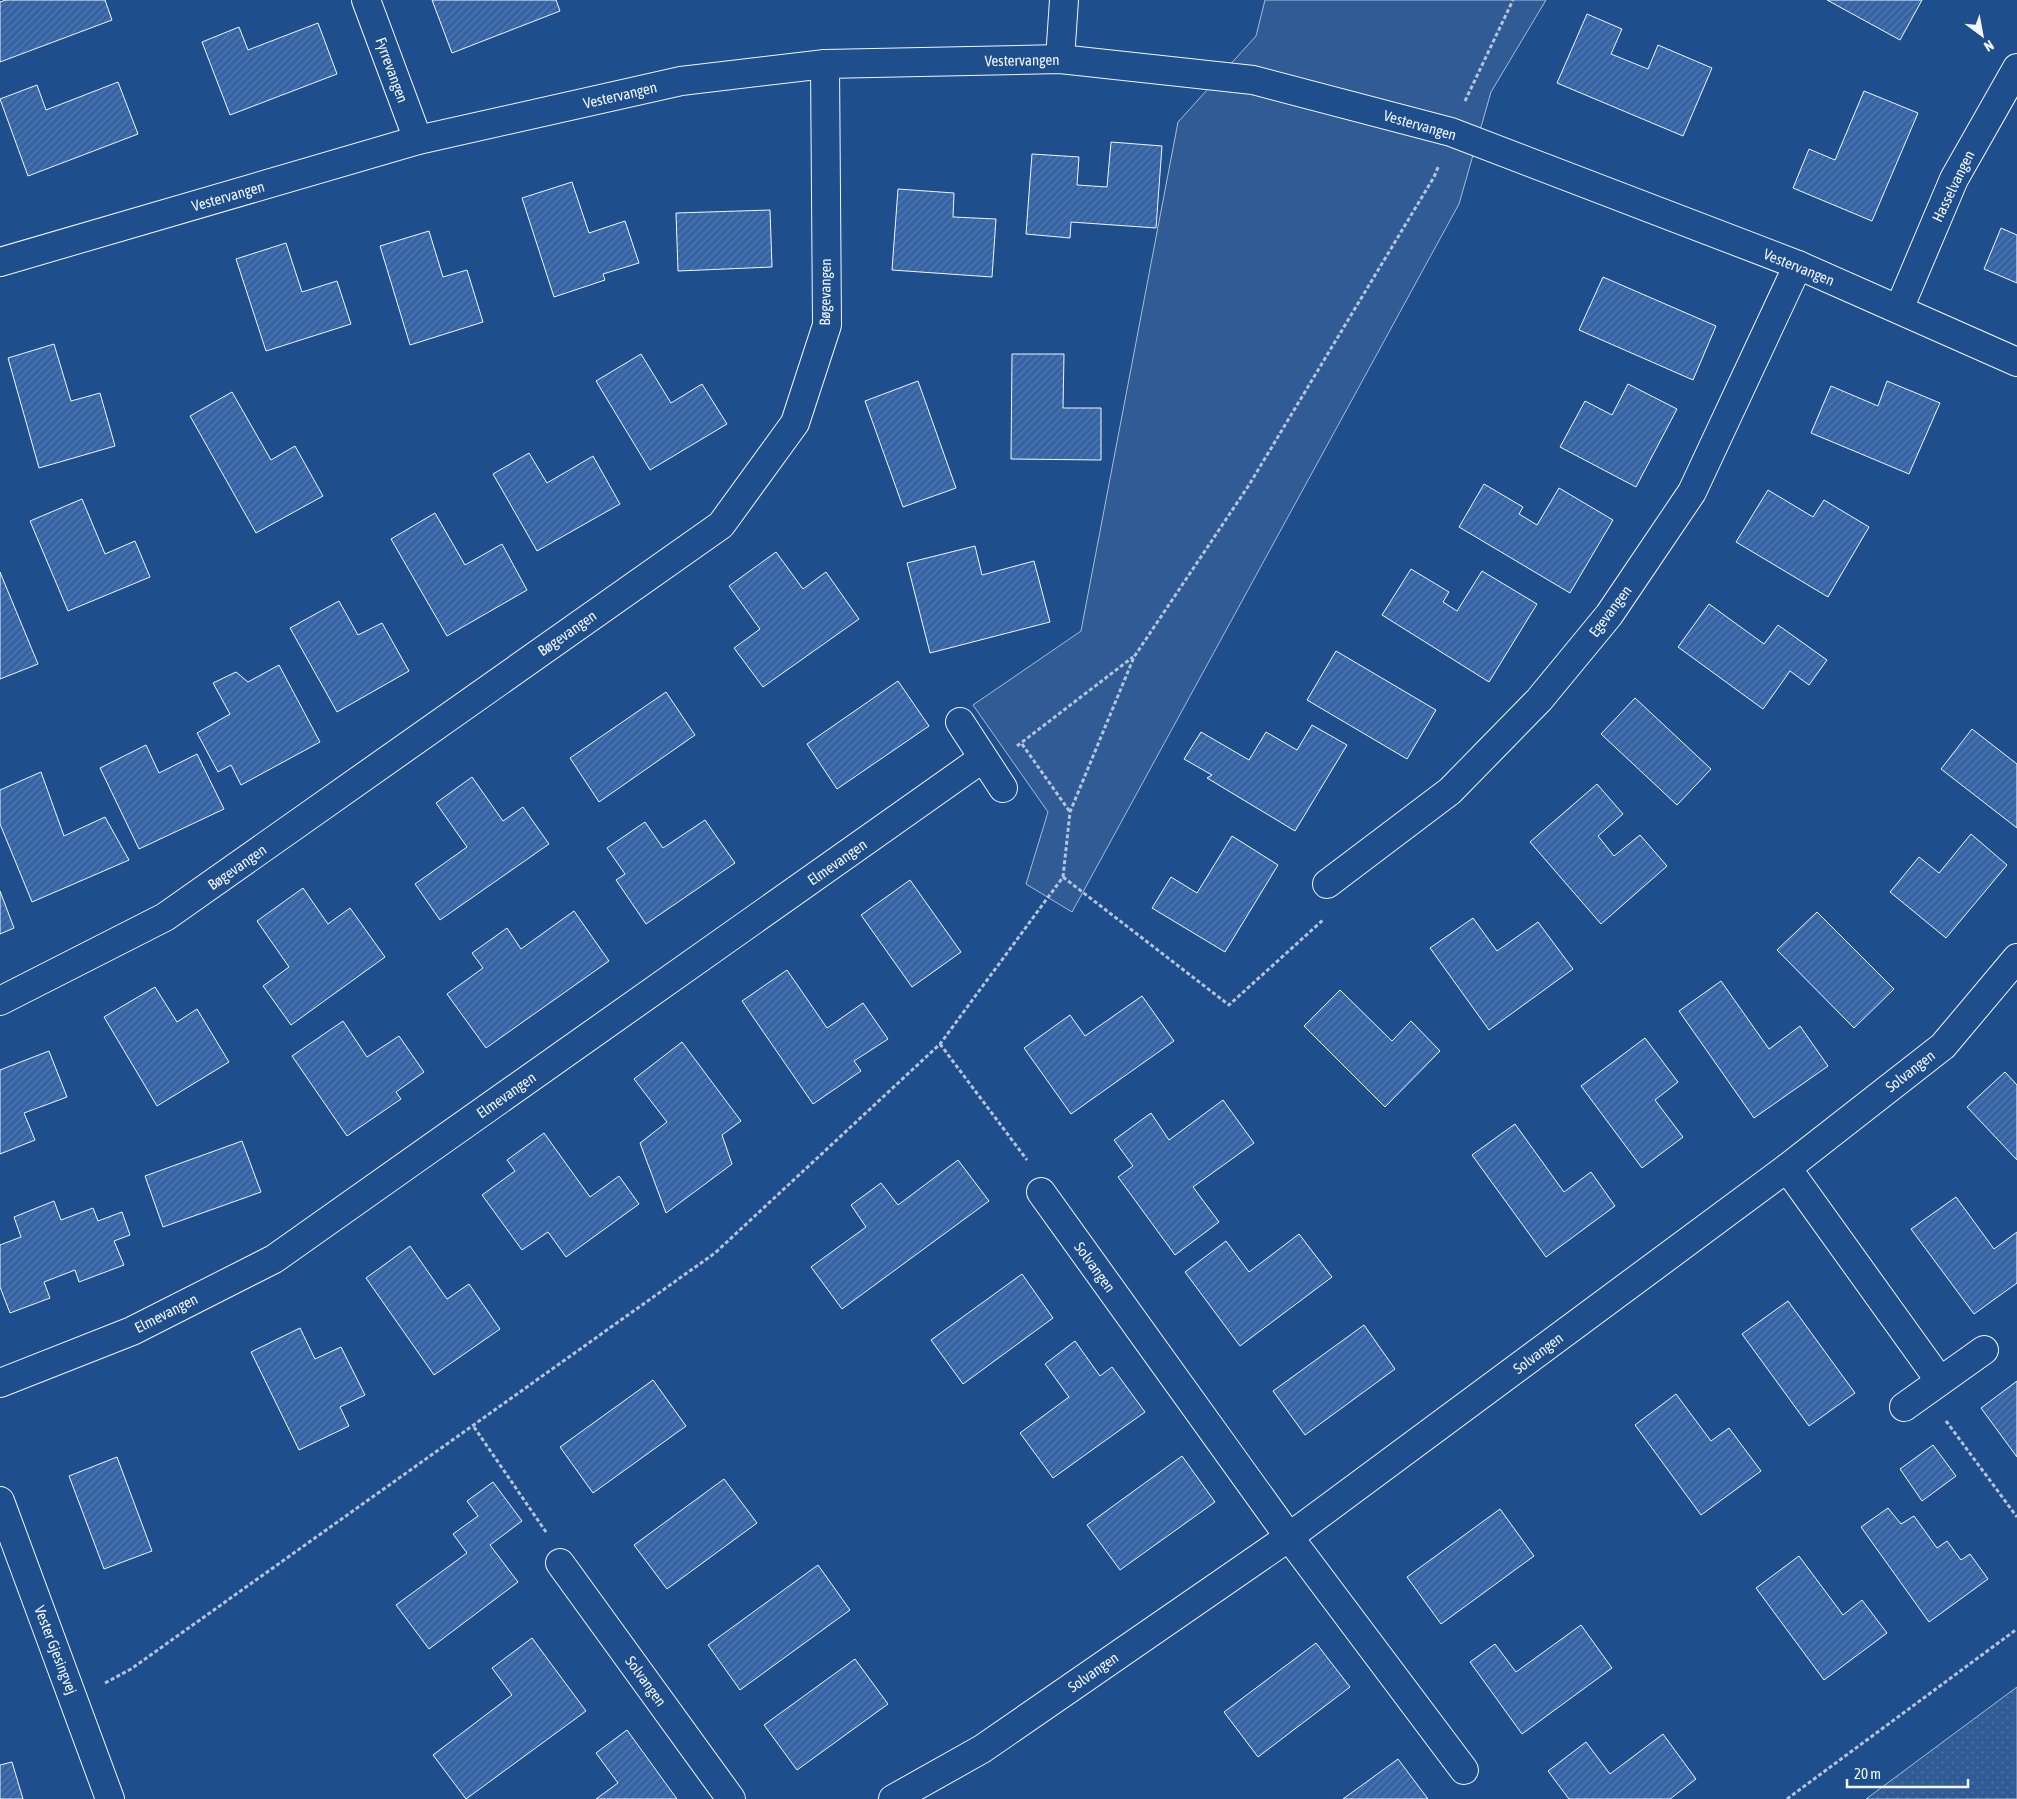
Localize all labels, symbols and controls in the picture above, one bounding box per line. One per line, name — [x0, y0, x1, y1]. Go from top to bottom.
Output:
north arrow — [1957, 10, 2007, 60]
street label: Fyrrevangen — [372, 35, 412, 105]
text: N — [1981, 37, 1997, 55]
street label: Vestervangen — [984, 51, 1060, 69]
street label: Vestervangen — [582, 78, 658, 112]
street label: Vestervangen — [1382, 107, 1458, 143]
street label: Hasselvangen — [1928, 147, 1978, 225]
street label: Vestervangen — [190, 178, 266, 214]
street label: Vestervangen — [1761, 245, 1837, 289]
street label: Bøgevangen — [816, 258, 834, 326]
street label: Egevangen — [1585, 582, 1635, 640]
street label: Bøgevangen — [534, 607, 600, 659]
street label: Elmevangen — [804, 835, 870, 889]
street label: Bøgevangen — [204, 841, 270, 893]
street label: Solvangen — [1882, 1047, 1938, 1095]
street label: Elmevangen — [473, 1068, 539, 1122]
street label: Solvangen — [1071, 1239, 1119, 1295]
street label: Elmevangen — [132, 1290, 200, 1336]
street label: Solvangen — [1510, 1329, 1566, 1377]
street label: Vester Gjesingvej — [31, 1603, 81, 1697]
street label: Solvangen — [1064, 1648, 1122, 1696]
street label: Solvangen — [622, 1653, 670, 1709]
scale bar — [1847, 1756, 1968, 1788]
text: 20 m — [1854, 1765, 1881, 1782]

